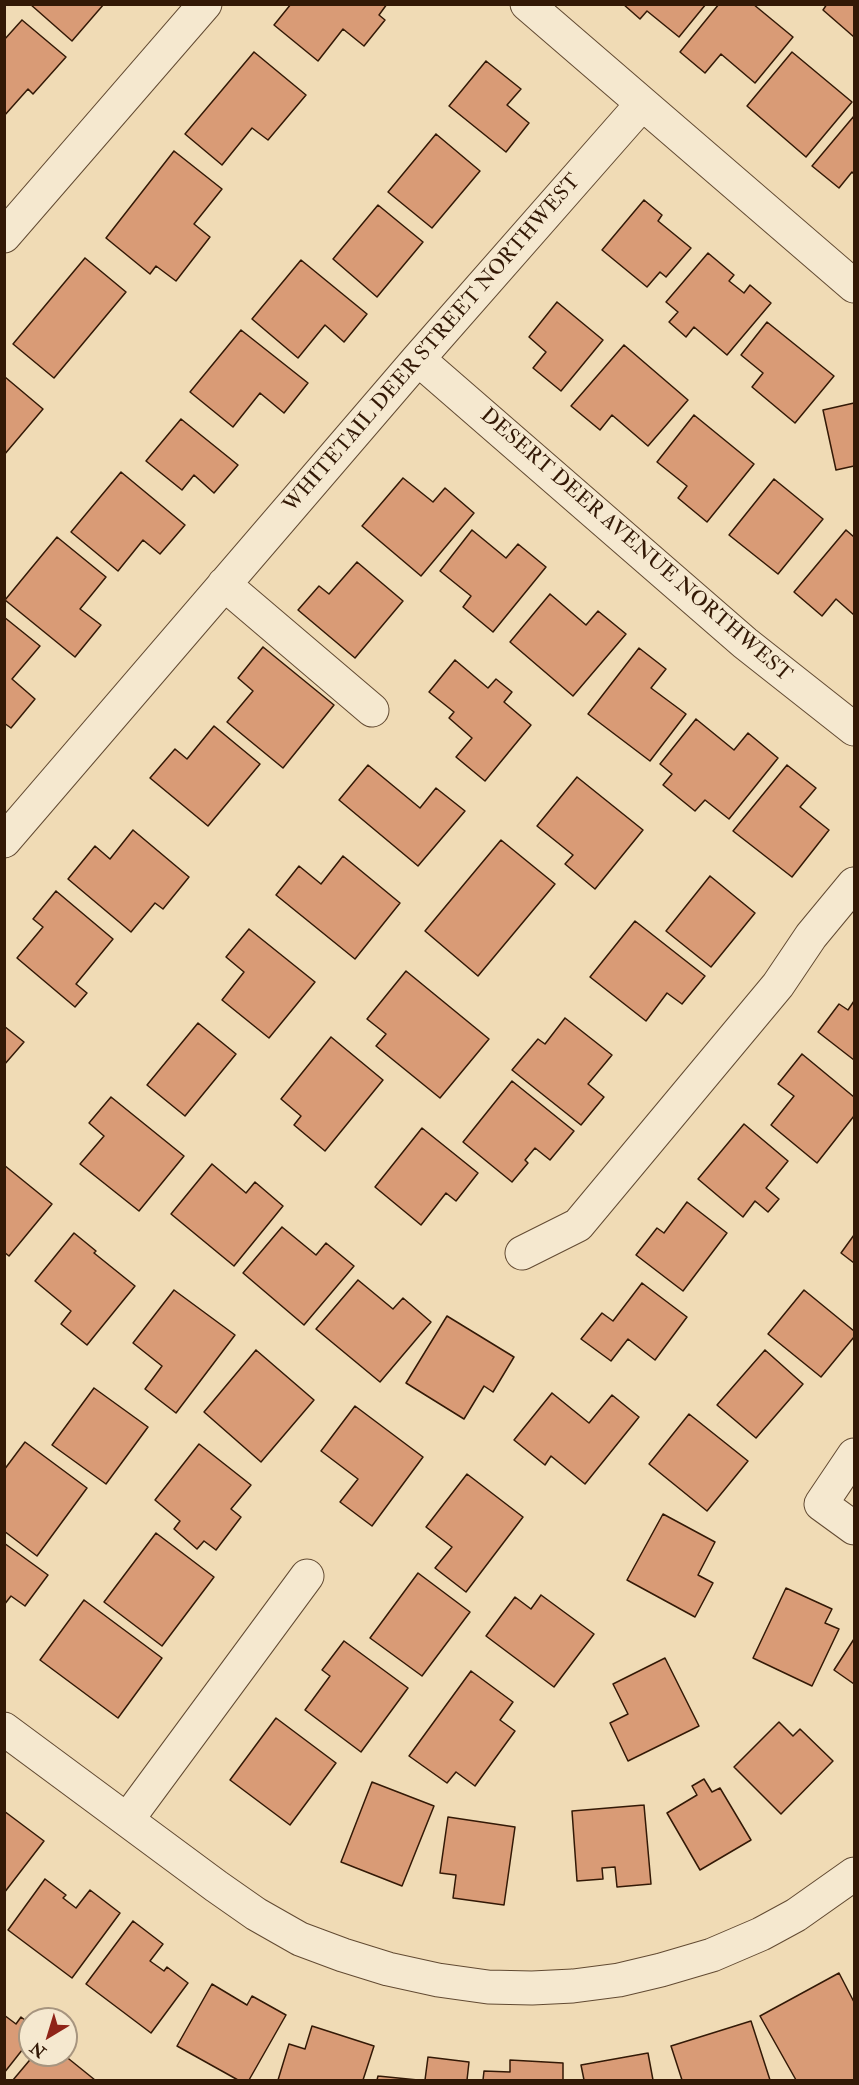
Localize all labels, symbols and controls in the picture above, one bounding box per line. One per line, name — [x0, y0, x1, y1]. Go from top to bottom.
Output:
street label: WHITETAIL DEER STREET NORTHWEST — [279, 170, 587, 518]
street label: DESERT DEER AVENUE NORTHWEST — [474, 404, 796, 688]
north arrow — [18, 2007, 78, 2067]
text: N — [26, 2037, 50, 2062]

